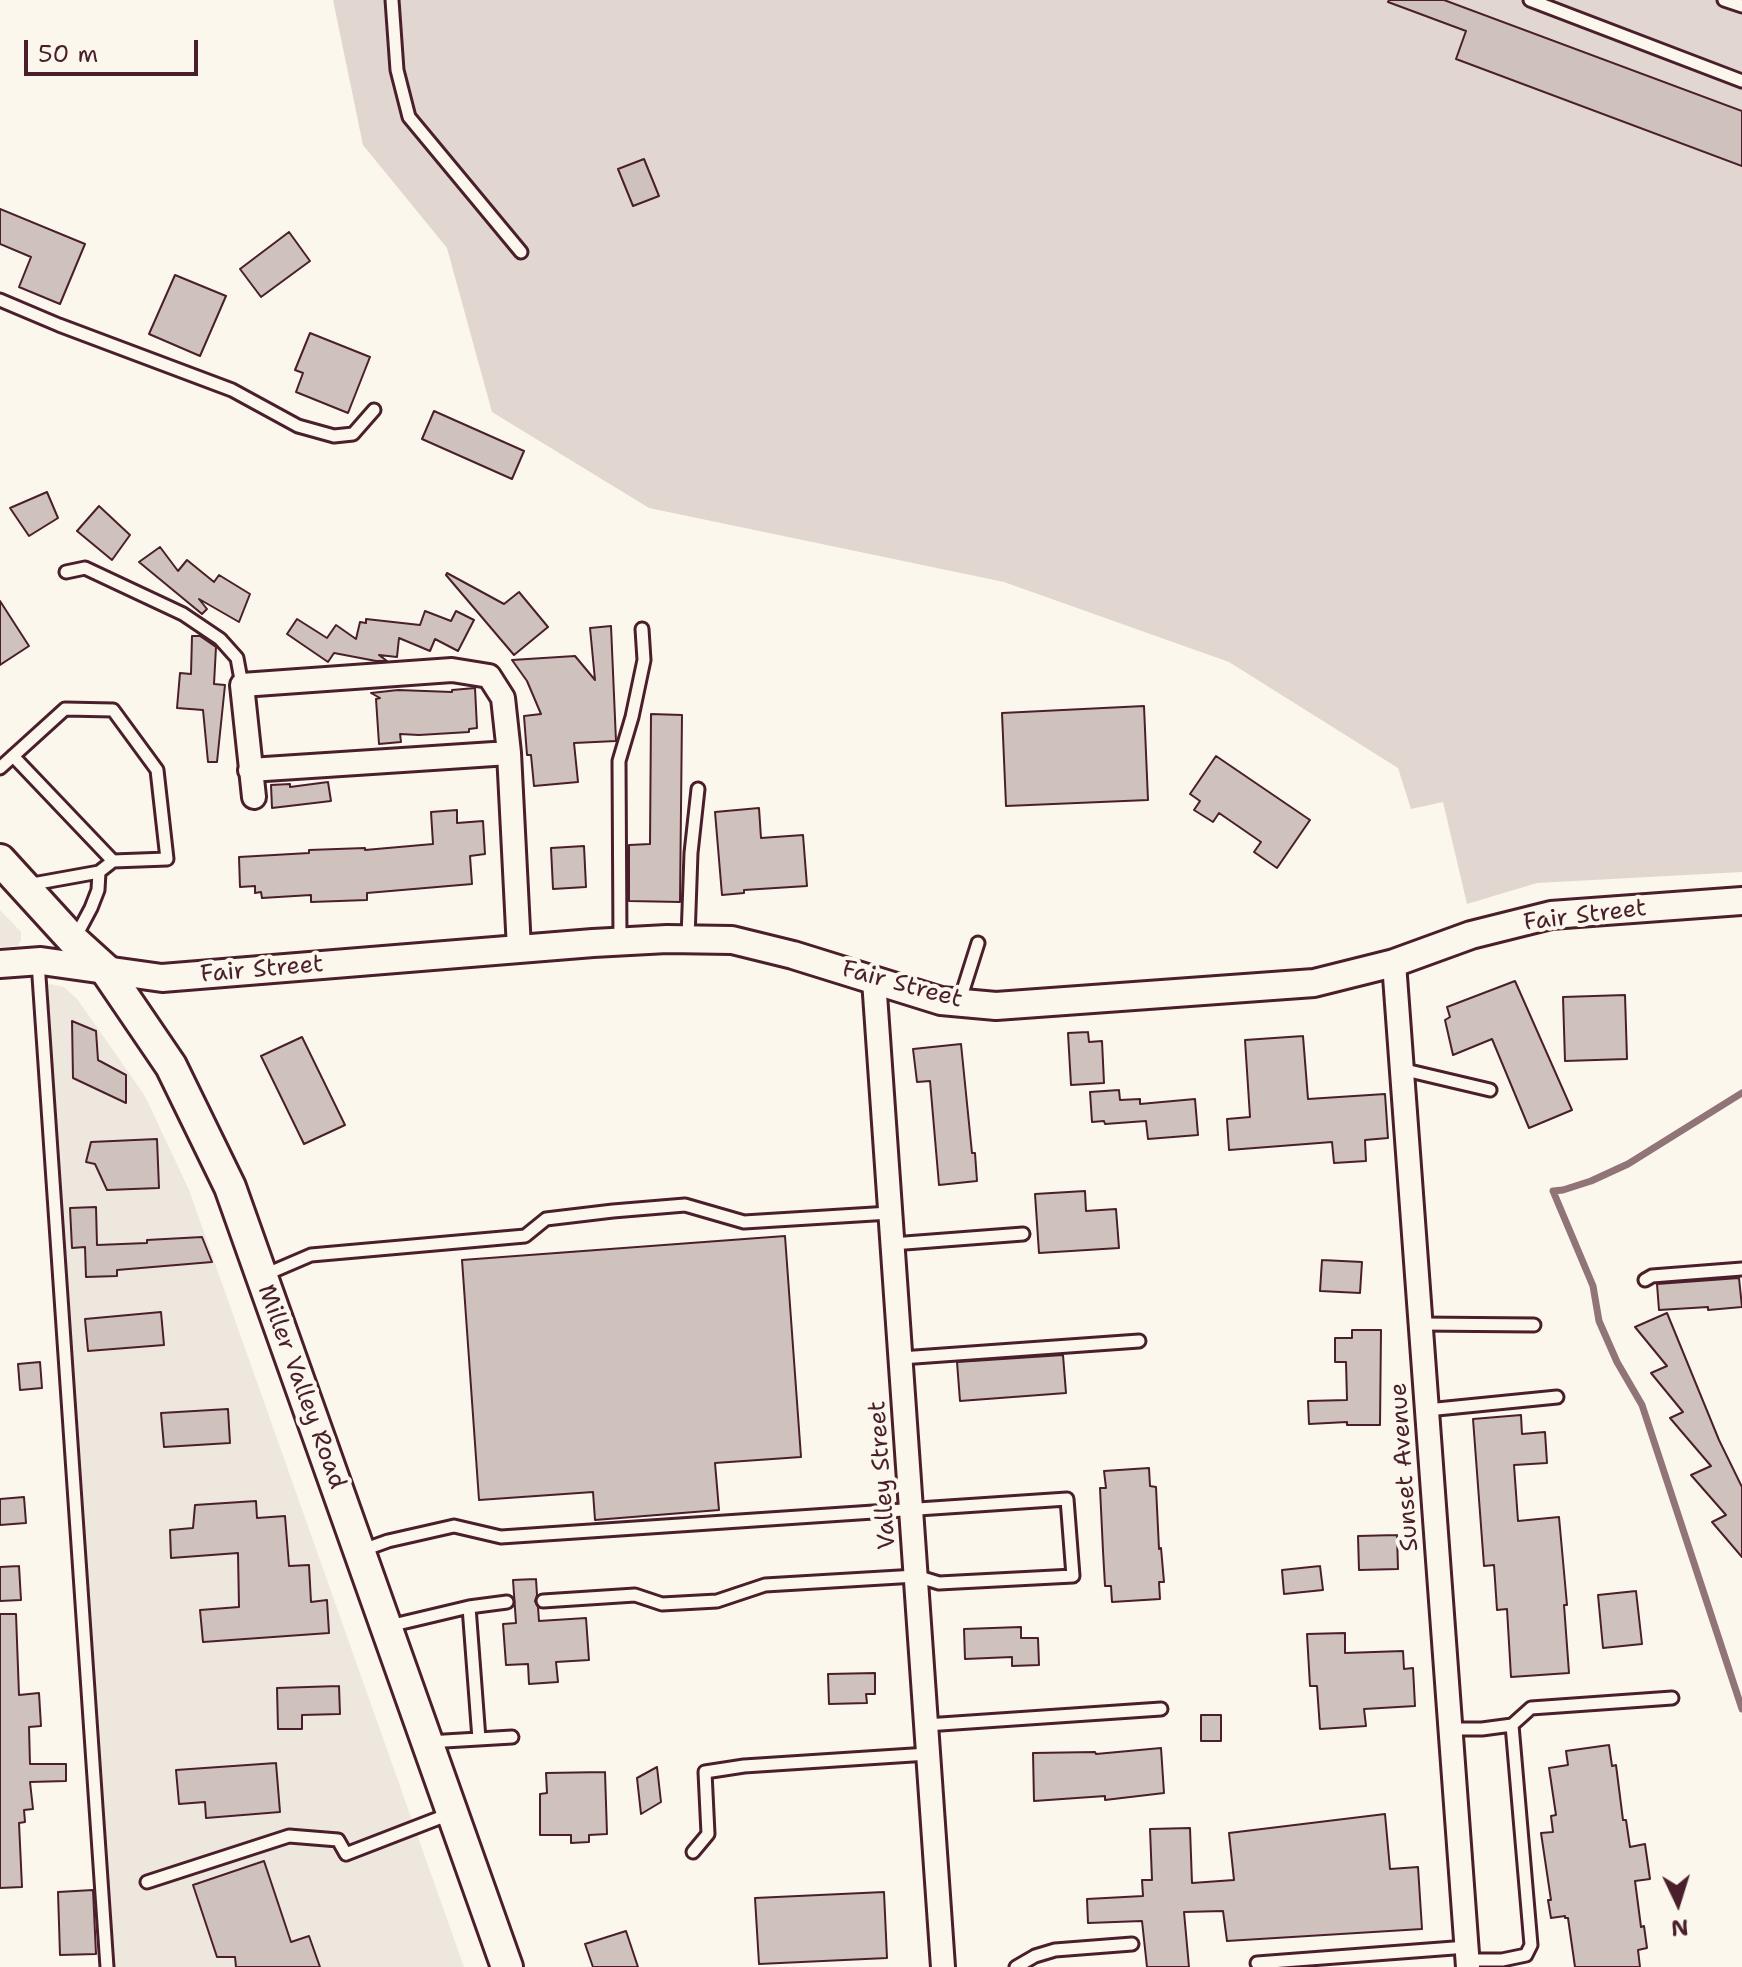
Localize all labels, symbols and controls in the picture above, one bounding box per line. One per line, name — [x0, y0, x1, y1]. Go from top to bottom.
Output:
scale bar — [28, 24, 202, 74]
text: 50 m — [38, 38, 98, 70]
street label: Fair Street — [1522, 894, 1648, 938]
street label: Fair Street — [199, 950, 325, 990]
street label: Fair Street — [839, 955, 965, 1015]
street label: Miller Valley Road — [251, 1281, 351, 1493]
street label: Sunset Avenue — [1385, 1382, 1425, 1552]
street label: Valley Street — [863, 1400, 903, 1550]
north arrow — [1638, 1863, 1718, 1943]
text: N — [1670, 1912, 1689, 1943]

